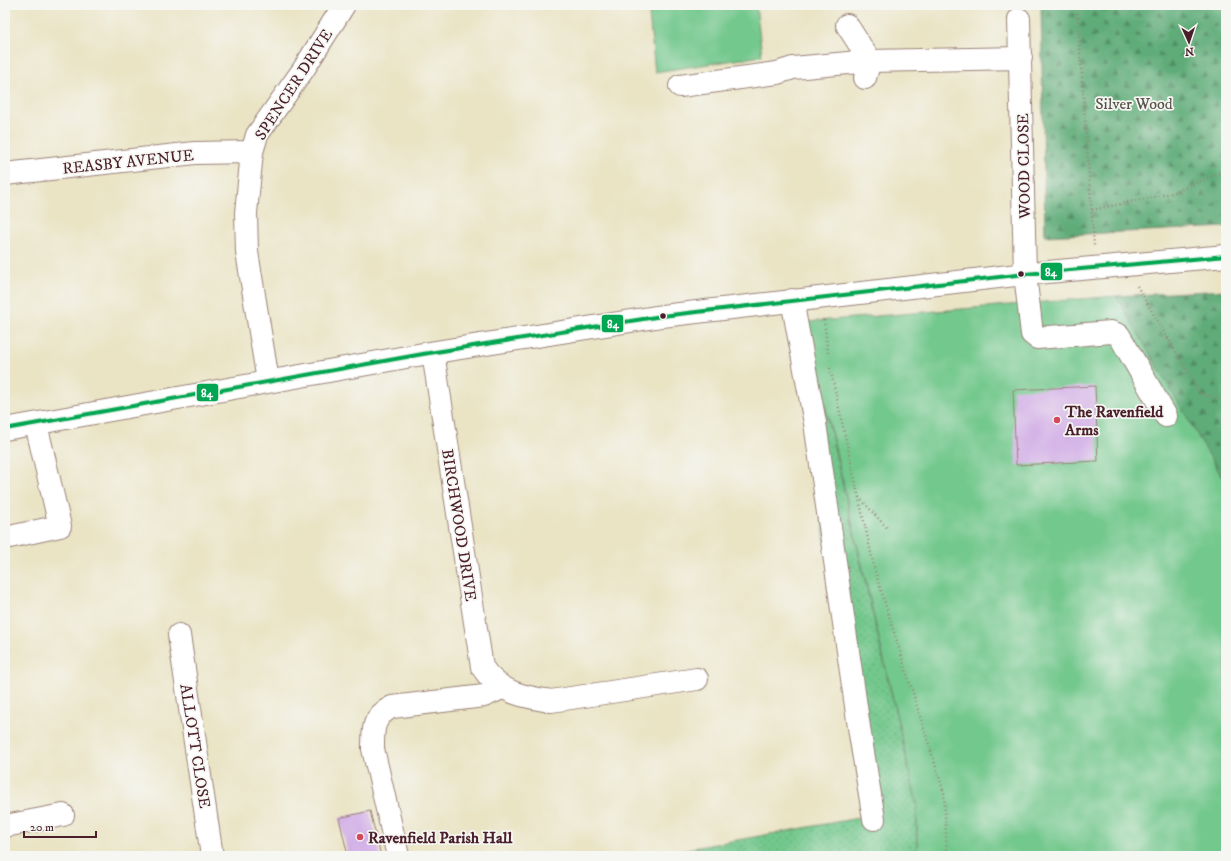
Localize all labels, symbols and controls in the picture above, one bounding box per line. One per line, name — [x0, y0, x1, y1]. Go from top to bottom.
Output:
north arrow — [1169, 22, 1209, 62]
street label: SPENCER DRIVE — [250, 25, 337, 144]
text: N — [1185, 44, 1194, 58]
park label: Silver Wood — [1095, 94, 1173, 114]
street label: WOOD CLOSE — [1013, 113, 1035, 220]
street label: REASBY AVENUE — [61, 145, 195, 179]
line badge: 84 — [1040, 262, 1063, 281]
text: 84 — [1045, 266, 1058, 280]
unlabelled marker — [1016, 269, 1026, 279]
unlabelled marker — [658, 311, 668, 321]
line badge: 84 — [601, 314, 624, 333]
text: 84 — [607, 318, 620, 332]
line badge: 84 — [196, 383, 219, 402]
text: 84 — [201, 387, 214, 401]
place label: The Ravenfield Arms — [1064, 402, 1164, 440]
marker: The Ravenfield Arms — [1052, 415, 1062, 425]
street label: BIRCHWOOD DRIVE — [437, 448, 481, 603]
street label: ALLOTT CLOSE — [175, 682, 215, 810]
scale bar — [24, 813, 96, 839]
text: 20 m — [30, 820, 54, 835]
place label: Ravenfield Parish Hall — [368, 828, 514, 848]
marker: Ravenfield Parish Hall — [355, 832, 365, 842]

